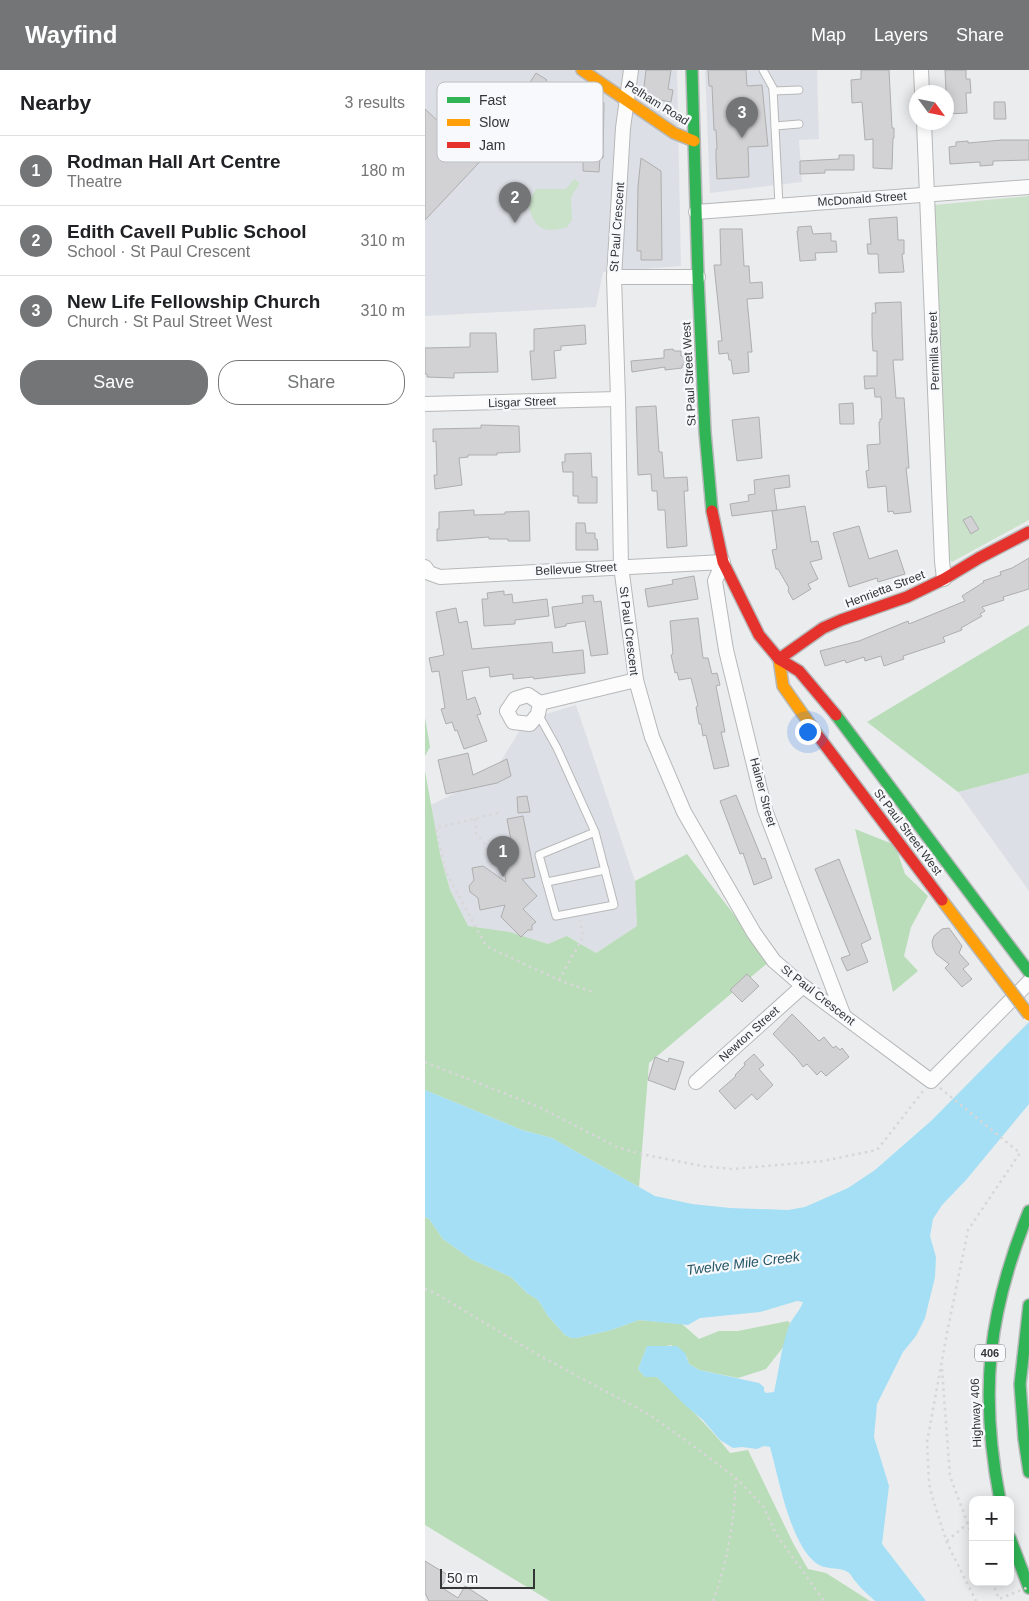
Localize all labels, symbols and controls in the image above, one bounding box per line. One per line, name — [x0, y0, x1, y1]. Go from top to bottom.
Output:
text: Wayfind — [25, 21, 117, 48]
text: Map — [811, 25, 846, 45]
text: Layers — [874, 25, 928, 45]
text: Share — [956, 25, 1004, 45]
street label: Pelham Road — [622, 78, 692, 128]
legend — [437, 82, 603, 162]
north arrow — [909, 85, 954, 130]
text: Nearby — [20, 91, 91, 114]
text: Fast — [479, 92, 506, 108]
text: 3 results — [345, 94, 405, 111]
pin: 3 — [726, 97, 758, 138]
text: Slow — [479, 114, 510, 130]
text: Jam — [479, 137, 505, 153]
text: Rodman Hall Art Centre — [67, 151, 281, 172]
text: 1 — [32, 162, 40, 179]
text: 180 m — [361, 162, 405, 179]
text: Theatre — [67, 173, 122, 190]
street label: St Paul Crescent — [607, 181, 627, 272]
pin: 2 — [499, 182, 531, 223]
street label: McDonald Street — [817, 189, 908, 209]
text: Edith Cavell Public School — [67, 221, 307, 242]
text: 2 — [32, 232, 40, 249]
text: 310 m — [361, 232, 405, 249]
text: School · St Paul Crescent — [67, 243, 250, 260]
text: New Life Fellowship Church — [67, 291, 320, 312]
text: 3 — [32, 302, 40, 319]
text: 310 m — [361, 302, 405, 319]
street label: Permilla Street — [926, 311, 942, 391]
text: Church · St Paul Street West — [67, 313, 272, 330]
street label: St Paul Street West — [679, 321, 699, 427]
button: Save — [20, 360, 208, 405]
button: Share — [218, 360, 405, 405]
street label: Lisgar Street — [488, 394, 557, 410]
street label: Bellevue Street — [535, 560, 618, 578]
street label: Henrietta Street — [843, 567, 927, 611]
street label: St Paul Crescent — [617, 585, 642, 677]
your location — [795, 719, 821, 745]
street label: Hainer Street — [747, 756, 779, 829]
street label: St Paul Street West — [871, 786, 945, 878]
pin: 1 — [487, 836, 519, 877]
street label: St Paul Crescent — [778, 962, 858, 1029]
street label: Newton Street — [716, 1003, 782, 1065]
water label: Twelve Mile Creek — [685, 1248, 802, 1278]
road number: 406 — [975, 1345, 1005, 1362]
street label: Highway 406 — [968, 1378, 984, 1448]
map controls — [969, 1496, 1014, 1586]
button: + — [969, 1496, 1014, 1541]
button: − — [969, 1541, 1014, 1586]
scale bar — [440, 1566, 535, 1589]
text: 50 m — [447, 1570, 478, 1586]

